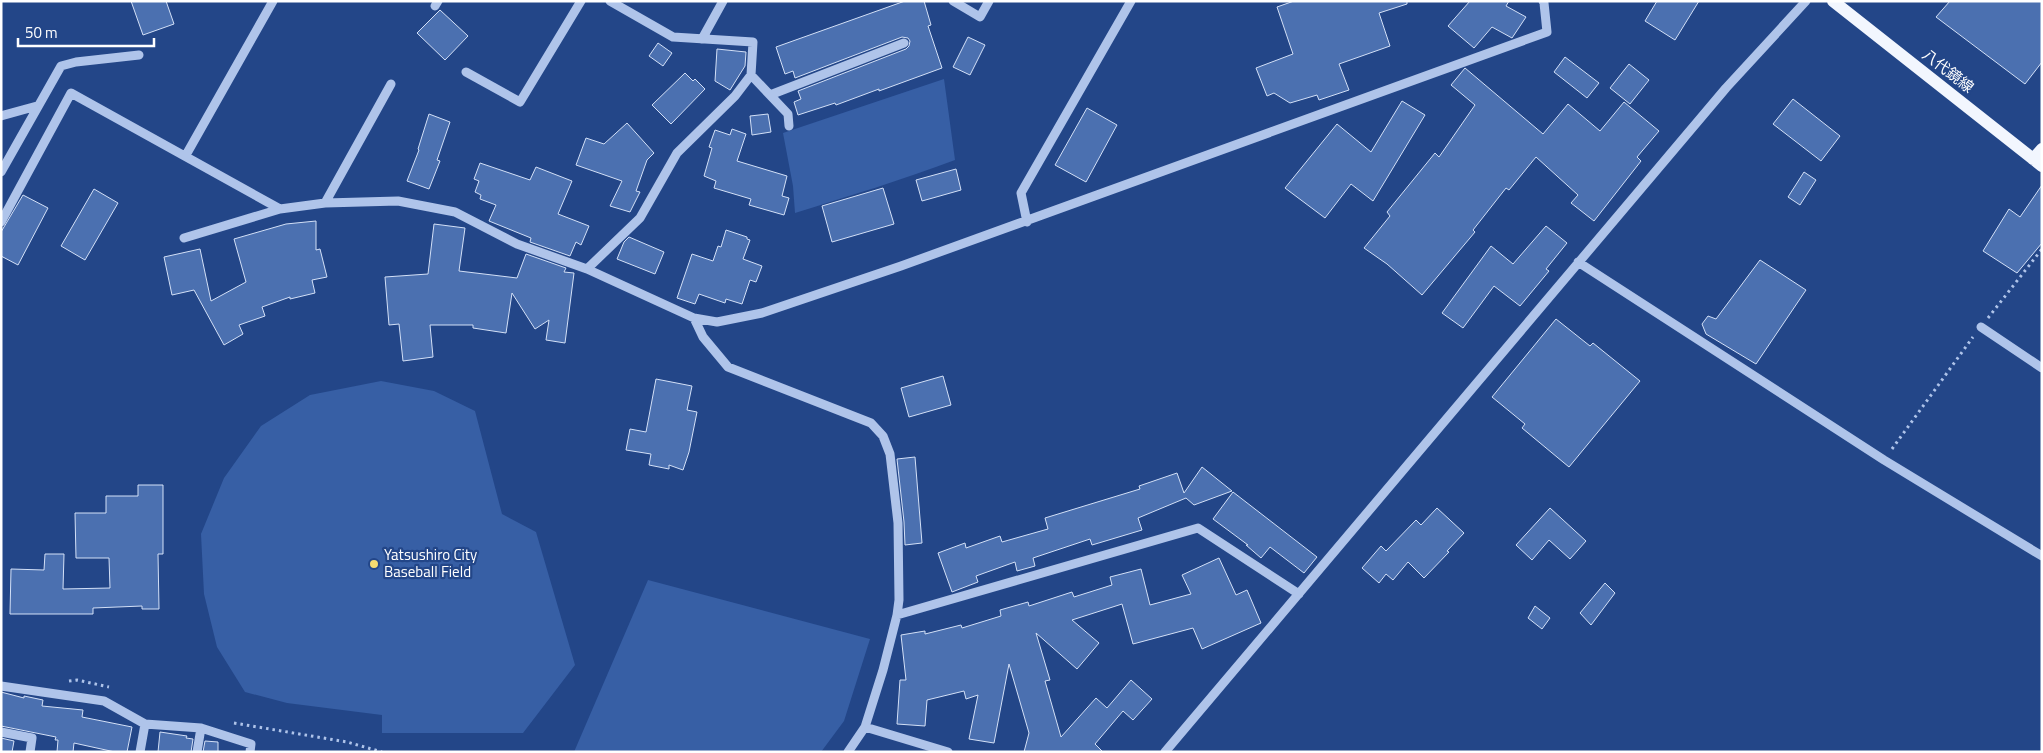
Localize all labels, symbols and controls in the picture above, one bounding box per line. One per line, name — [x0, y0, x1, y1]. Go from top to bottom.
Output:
scale bar — [18, 15, 154, 47]
text: 50 m — [25, 21, 58, 44]
street label: 八代鏡線 — [1918, 43, 1979, 98]
place label: Yatsushiro City Baseball Field — [384, 543, 477, 583]
marker: Yatsushiro City Baseball Field — [368, 558, 380, 570]

